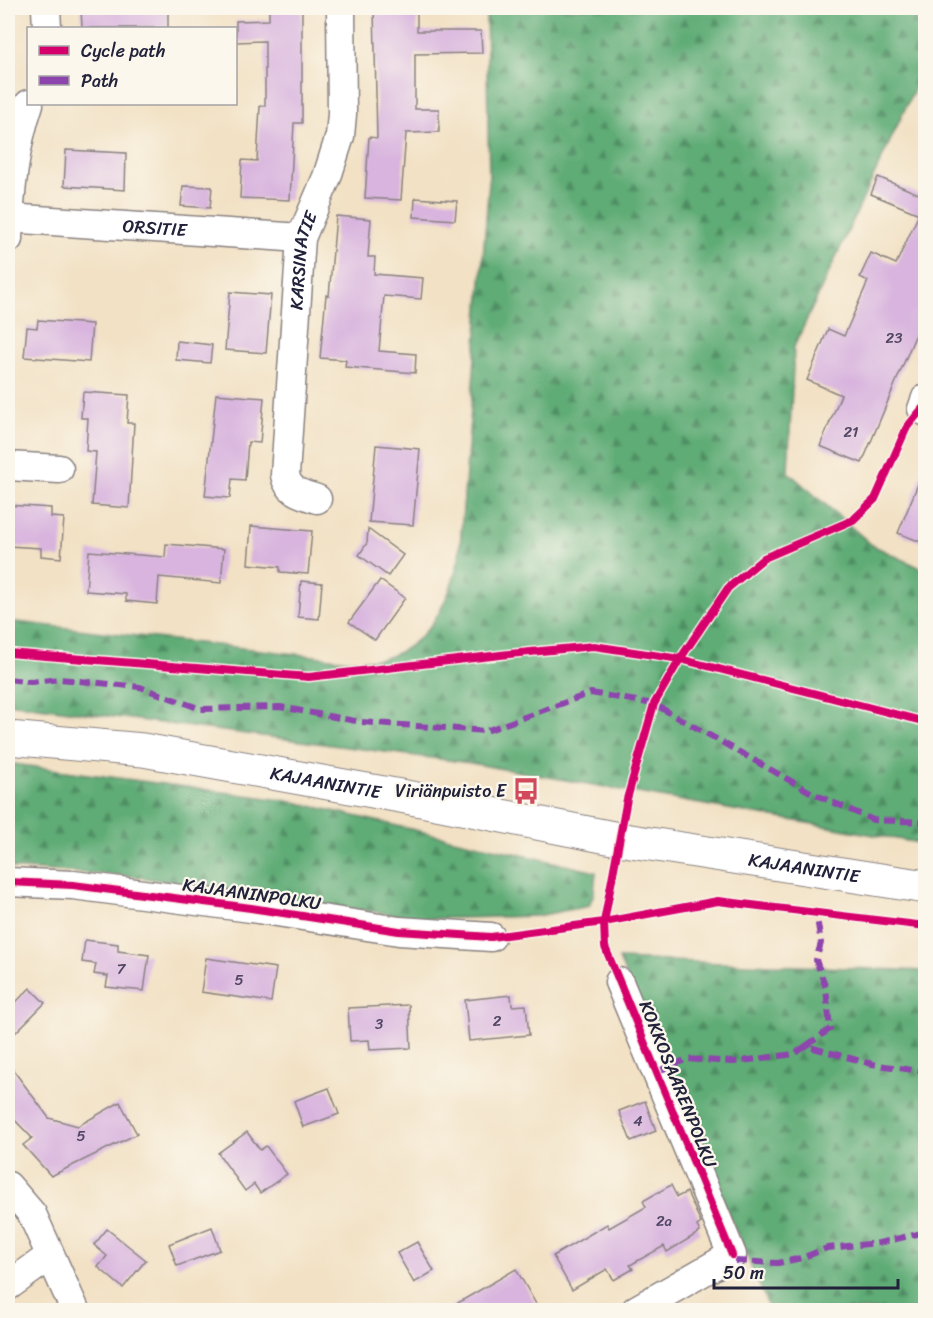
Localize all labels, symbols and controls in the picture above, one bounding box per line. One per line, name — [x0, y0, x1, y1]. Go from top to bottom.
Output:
legend — [27, 27, 237, 105]
text: Cycle path — [81, 35, 165, 67]
text: Path — [81, 65, 118, 97]
street label: KARSINATIE — [280, 205, 327, 311]
street label: ORSITIE — [122, 210, 189, 246]
house number: 23 — [886, 325, 902, 351]
house number: 21 — [843, 419, 859, 445]
street label: KAJAANINTIE — [268, 757, 385, 808]
place label: Viriänpuisto E — [395, 775, 507, 807]
bus stop icon: Viriänpuisto E — [511, 776, 541, 806]
street label: KAJAANINTIE — [746, 844, 863, 893]
street label: KAJAANINPOLKU — [181, 868, 323, 920]
house number: 7 — [117, 956, 127, 982]
house number: 5 — [234, 967, 244, 993]
street label: KOKKOSAARENPOLKU — [630, 995, 727, 1174]
house number: 2 — [493, 1008, 502, 1034]
house number: 3 — [375, 1011, 383, 1037]
house number: 4 — [633, 1108, 643, 1134]
house number: 5 — [76, 1123, 86, 1149]
house number: 2a — [656, 1208, 673, 1234]
scale bar — [714, 1252, 898, 1290]
text: 50 m — [723, 1257, 764, 1289]

